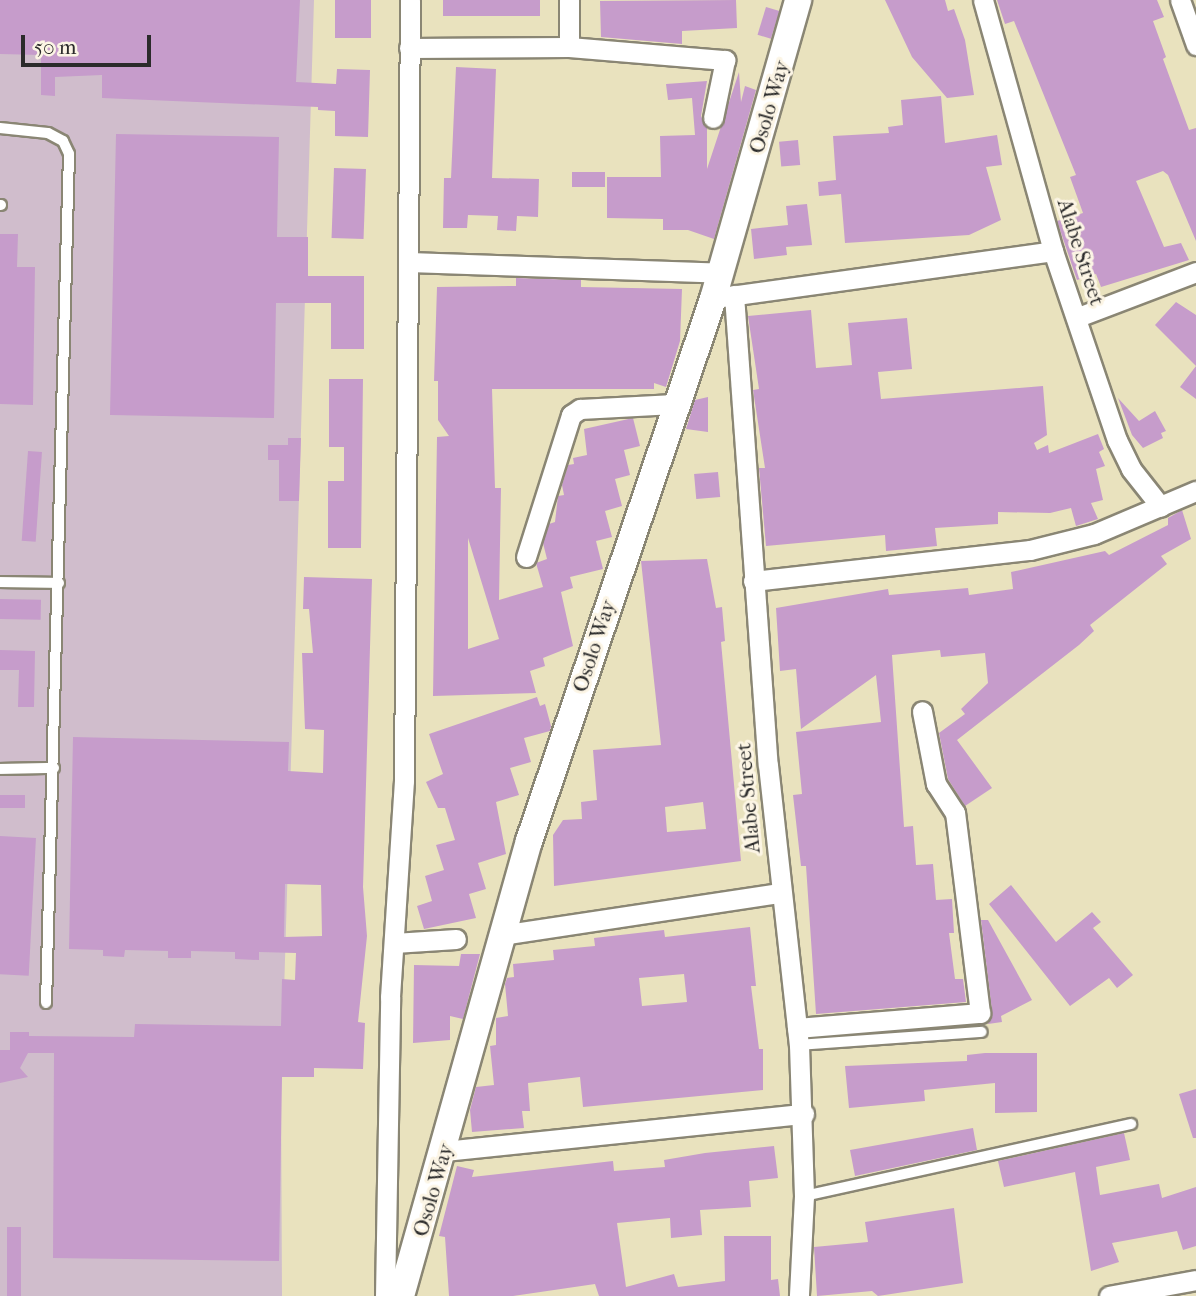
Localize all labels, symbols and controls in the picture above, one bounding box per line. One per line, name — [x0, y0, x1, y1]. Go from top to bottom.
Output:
scale bar — [24, 21, 154, 65]
text: 50 m — [34, 35, 77, 59]
street label: Osolo Way — [744, 58, 794, 156]
street label: Alabe Street — [1052, 196, 1110, 308]
street label: Osolo Way — [567, 597, 621, 695]
street label: Alabe Street — [731, 742, 765, 854]
street label: Osolo Way — [408, 1141, 458, 1239]

